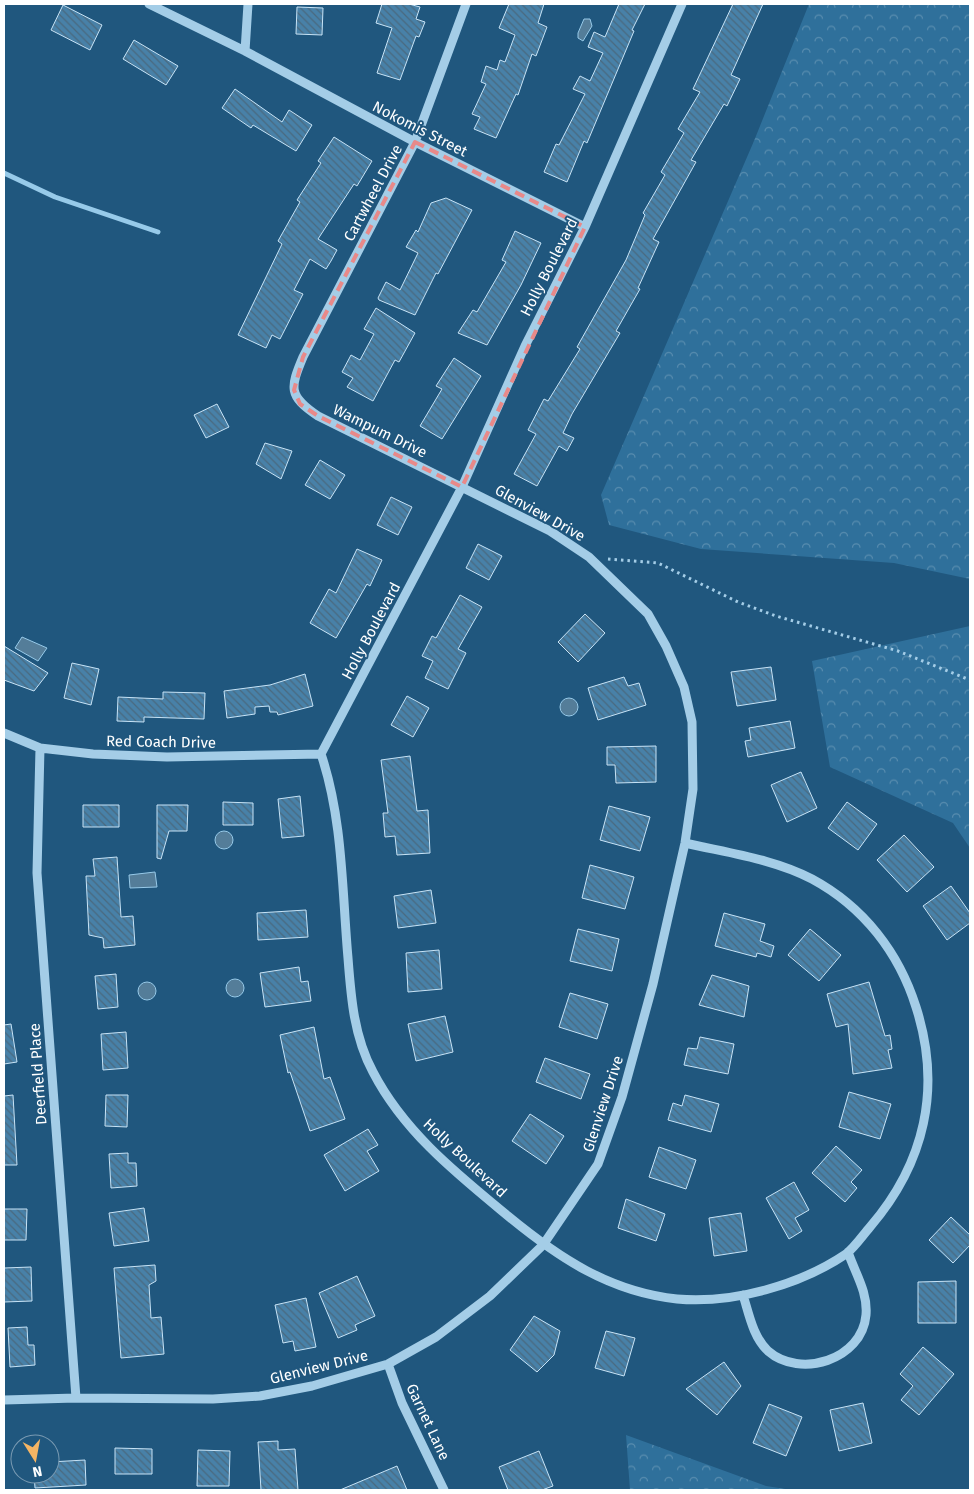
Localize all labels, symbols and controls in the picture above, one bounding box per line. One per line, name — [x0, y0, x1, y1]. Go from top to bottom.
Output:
street label: Nokomis Street — [370, 97, 471, 161]
street label: Cartwheel Drive — [340, 142, 406, 244]
street label: Holly Boulevard — [517, 215, 581, 319]
street label: Wampum Drive — [330, 400, 430, 462]
street label: Glenview Drive — [492, 481, 588, 545]
street label: Holly Boulevard — [338, 579, 404, 683]
street label: Red Coach Drive — [106, 732, 216, 752]
street label: Deerfield Place — [25, 1023, 51, 1125]
street label: Glenview Drive — [579, 1054, 627, 1154]
street label: Holly Boulevard — [420, 1115, 510, 1201]
street label: Glenview Drive — [268, 1346, 370, 1388]
street label: Garnet Lane — [402, 1381, 454, 1463]
north arrow — [10, 1434, 60, 1484]
text: N — [31, 1462, 44, 1481]

